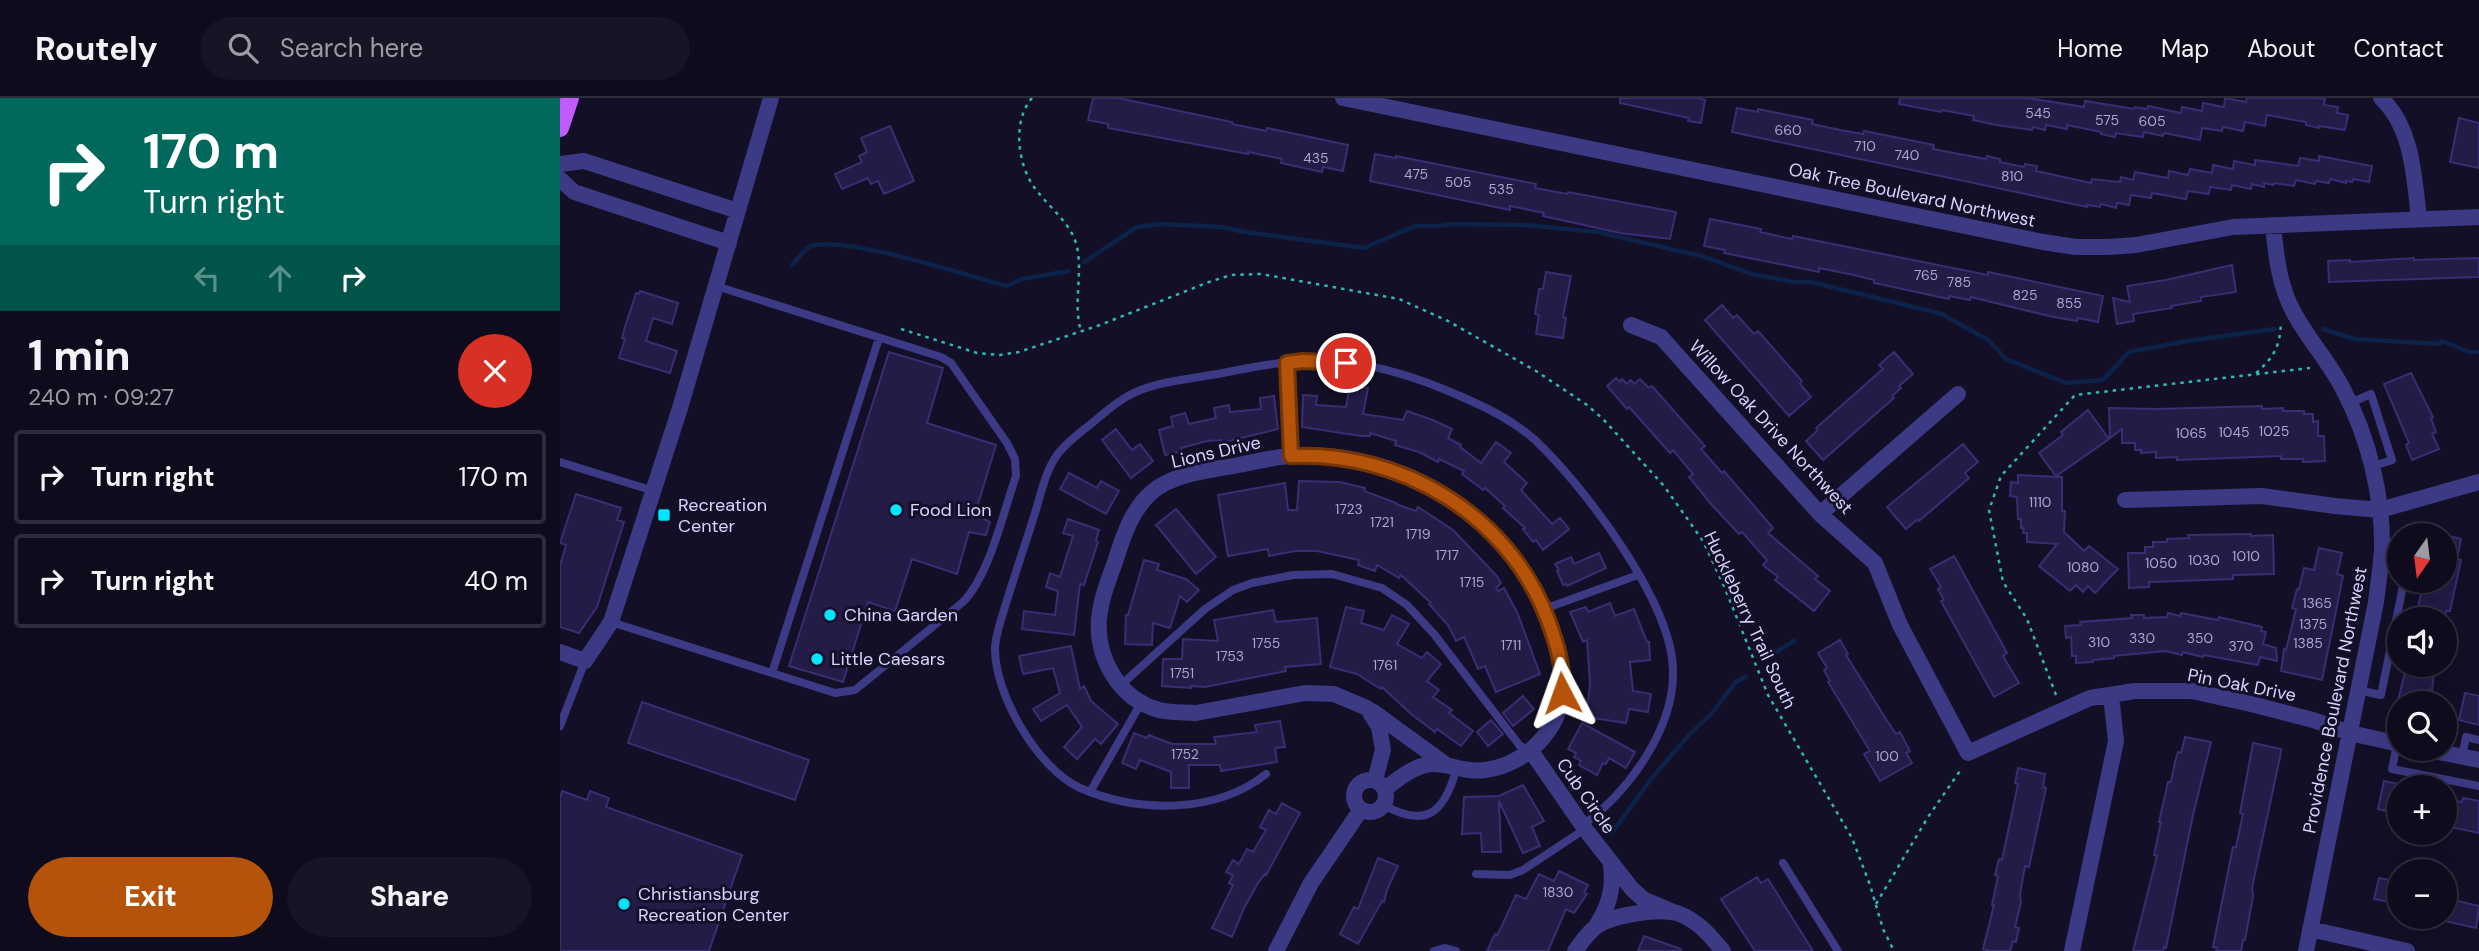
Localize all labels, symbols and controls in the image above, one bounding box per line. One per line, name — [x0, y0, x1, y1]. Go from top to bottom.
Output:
search box — [200, 17, 690, 80]
text: Routely — [35, 27, 158, 70]
icon: search — [224, 29, 262, 67]
text: Search here — [280, 31, 423, 65]
text: Home — [2057, 33, 2123, 64]
text: Map — [2161, 33, 2209, 64]
text: About — [2247, 33, 2316, 64]
text: Contact — [2354, 33, 2444, 64]
house number: 545 — [2025, 104, 2051, 122]
house number: 575 — [2095, 111, 2119, 129]
house number: 605 — [2139, 112, 2165, 130]
text: 170 m — [143, 119, 279, 183]
house number: 660 — [1774, 121, 1802, 139]
icon: right — [28, 126, 119, 217]
house number: 710 — [1854, 137, 1876, 155]
house number: 740 — [1895, 146, 1919, 164]
house number: 435 — [1303, 149, 1329, 167]
street label: Oak Tree Boulevard Northwest — [1786, 157, 2038, 233]
house number: 475 — [1404, 165, 1428, 183]
house number: 810 — [2001, 167, 2023, 185]
house number: 505 — [1445, 173, 1471, 191]
house number: 535 — [1488, 180, 1514, 198]
text: Turn right — [143, 181, 285, 223]
icon: left — [188, 259, 226, 297]
icon: ahead — [261, 259, 299, 297]
icon: right — [334, 259, 372, 297]
house number: 765 — [1914, 266, 1938, 284]
house number: 785 — [1947, 273, 1971, 291]
house number: 825 — [2013, 286, 2037, 304]
house number: 855 — [2056, 294, 2082, 312]
text: 1 min — [28, 328, 131, 383]
pin — [1316, 333, 1376, 393]
button: close — [458, 334, 532, 408]
street label: Willow Oak Drive Northwest — [1684, 335, 1858, 519]
icon: arrive — [1327, 344, 1365, 382]
text: 240 m · 09:27 — [28, 382, 174, 412]
house number: 1025 — [2259, 422, 2289, 440]
house number: 1045 — [2219, 423, 2249, 441]
house number: 1065 — [2176, 424, 2207, 442]
street label: Lions Drive — [1169, 430, 1263, 474]
icon: right — [32, 458, 70, 496]
text: Turn right — [91, 460, 215, 494]
text: 170 m — [459, 460, 528, 494]
place label: Recreation Center — [678, 493, 767, 538]
house number: 1110 — [2029, 493, 2051, 511]
place label: Food Lion — [910, 498, 992, 522]
house number: 1723 — [1335, 500, 1363, 518]
marker: Food Lion — [888, 502, 904, 518]
marker: Recreation Center — [656, 507, 672, 523]
house number: 1721 — [1370, 513, 1394, 531]
north arrow — [2387, 523, 2457, 593]
map controls — [2387, 523, 2457, 929]
house number: 1719 — [1405, 525, 1431, 543]
street label: Huckleberry Trail South — [1698, 527, 1802, 713]
house number: 1717 — [1435, 546, 1459, 564]
house number: 1010 — [2232, 547, 2260, 565]
house number: 1030 — [2188, 551, 2220, 569]
house number: 1050 — [2145, 554, 2177, 572]
house number: 1080 — [2067, 558, 2099, 576]
icon: right — [32, 562, 70, 600]
text: Turn right — [91, 564, 215, 598]
text: 40 m — [464, 564, 528, 598]
street label: Providence Boulevard Northwest — [2297, 565, 2373, 835]
house number: 1715 — [1460, 573, 1484, 591]
house number: 1365 — [2302, 594, 2332, 612]
place label: China Garden — [844, 603, 958, 627]
marker: China Garden — [822, 607, 838, 623]
button: sound — [2387, 607, 2457, 677]
house number: 1375 — [2299, 615, 2327, 633]
house number: 330 — [2129, 629, 2155, 647]
house number: 350 — [2187, 629, 2213, 647]
house number: 310 — [2088, 633, 2110, 651]
house number: 1755 — [1252, 634, 1280, 652]
house number: 1385 — [2293, 634, 2323, 652]
house number: 1711 — [1501, 636, 1521, 654]
house number: 370 — [2229, 637, 2253, 655]
place label: Little Caesars — [831, 647, 945, 671]
house number: 1753 — [1216, 647, 1244, 665]
marker: Little Caesars — [809, 651, 825, 667]
house number: 1761 — [1373, 656, 1397, 674]
position arrow — [1525, 656, 1599, 730]
street label: Pin Oak Drive — [2186, 663, 2298, 707]
house number: 1751 — [1170, 664, 1194, 682]
button: search — [2387, 691, 2457, 761]
house number: 1752 — [1171, 745, 1199, 763]
house number: 100 — [1875, 747, 1899, 765]
street label: Cub Circle — [1551, 753, 1621, 839]
button: + — [2387, 775, 2457, 845]
button: Exit — [28, 857, 273, 937]
button: Share — [287, 857, 532, 937]
button: − — [2387, 859, 2457, 929]
place label: Christiansburg Recreation Center — [638, 882, 789, 927]
house number: 1830 — [1543, 883, 1573, 901]
marker: Christiansburg Recreation Center — [616, 896, 632, 912]

